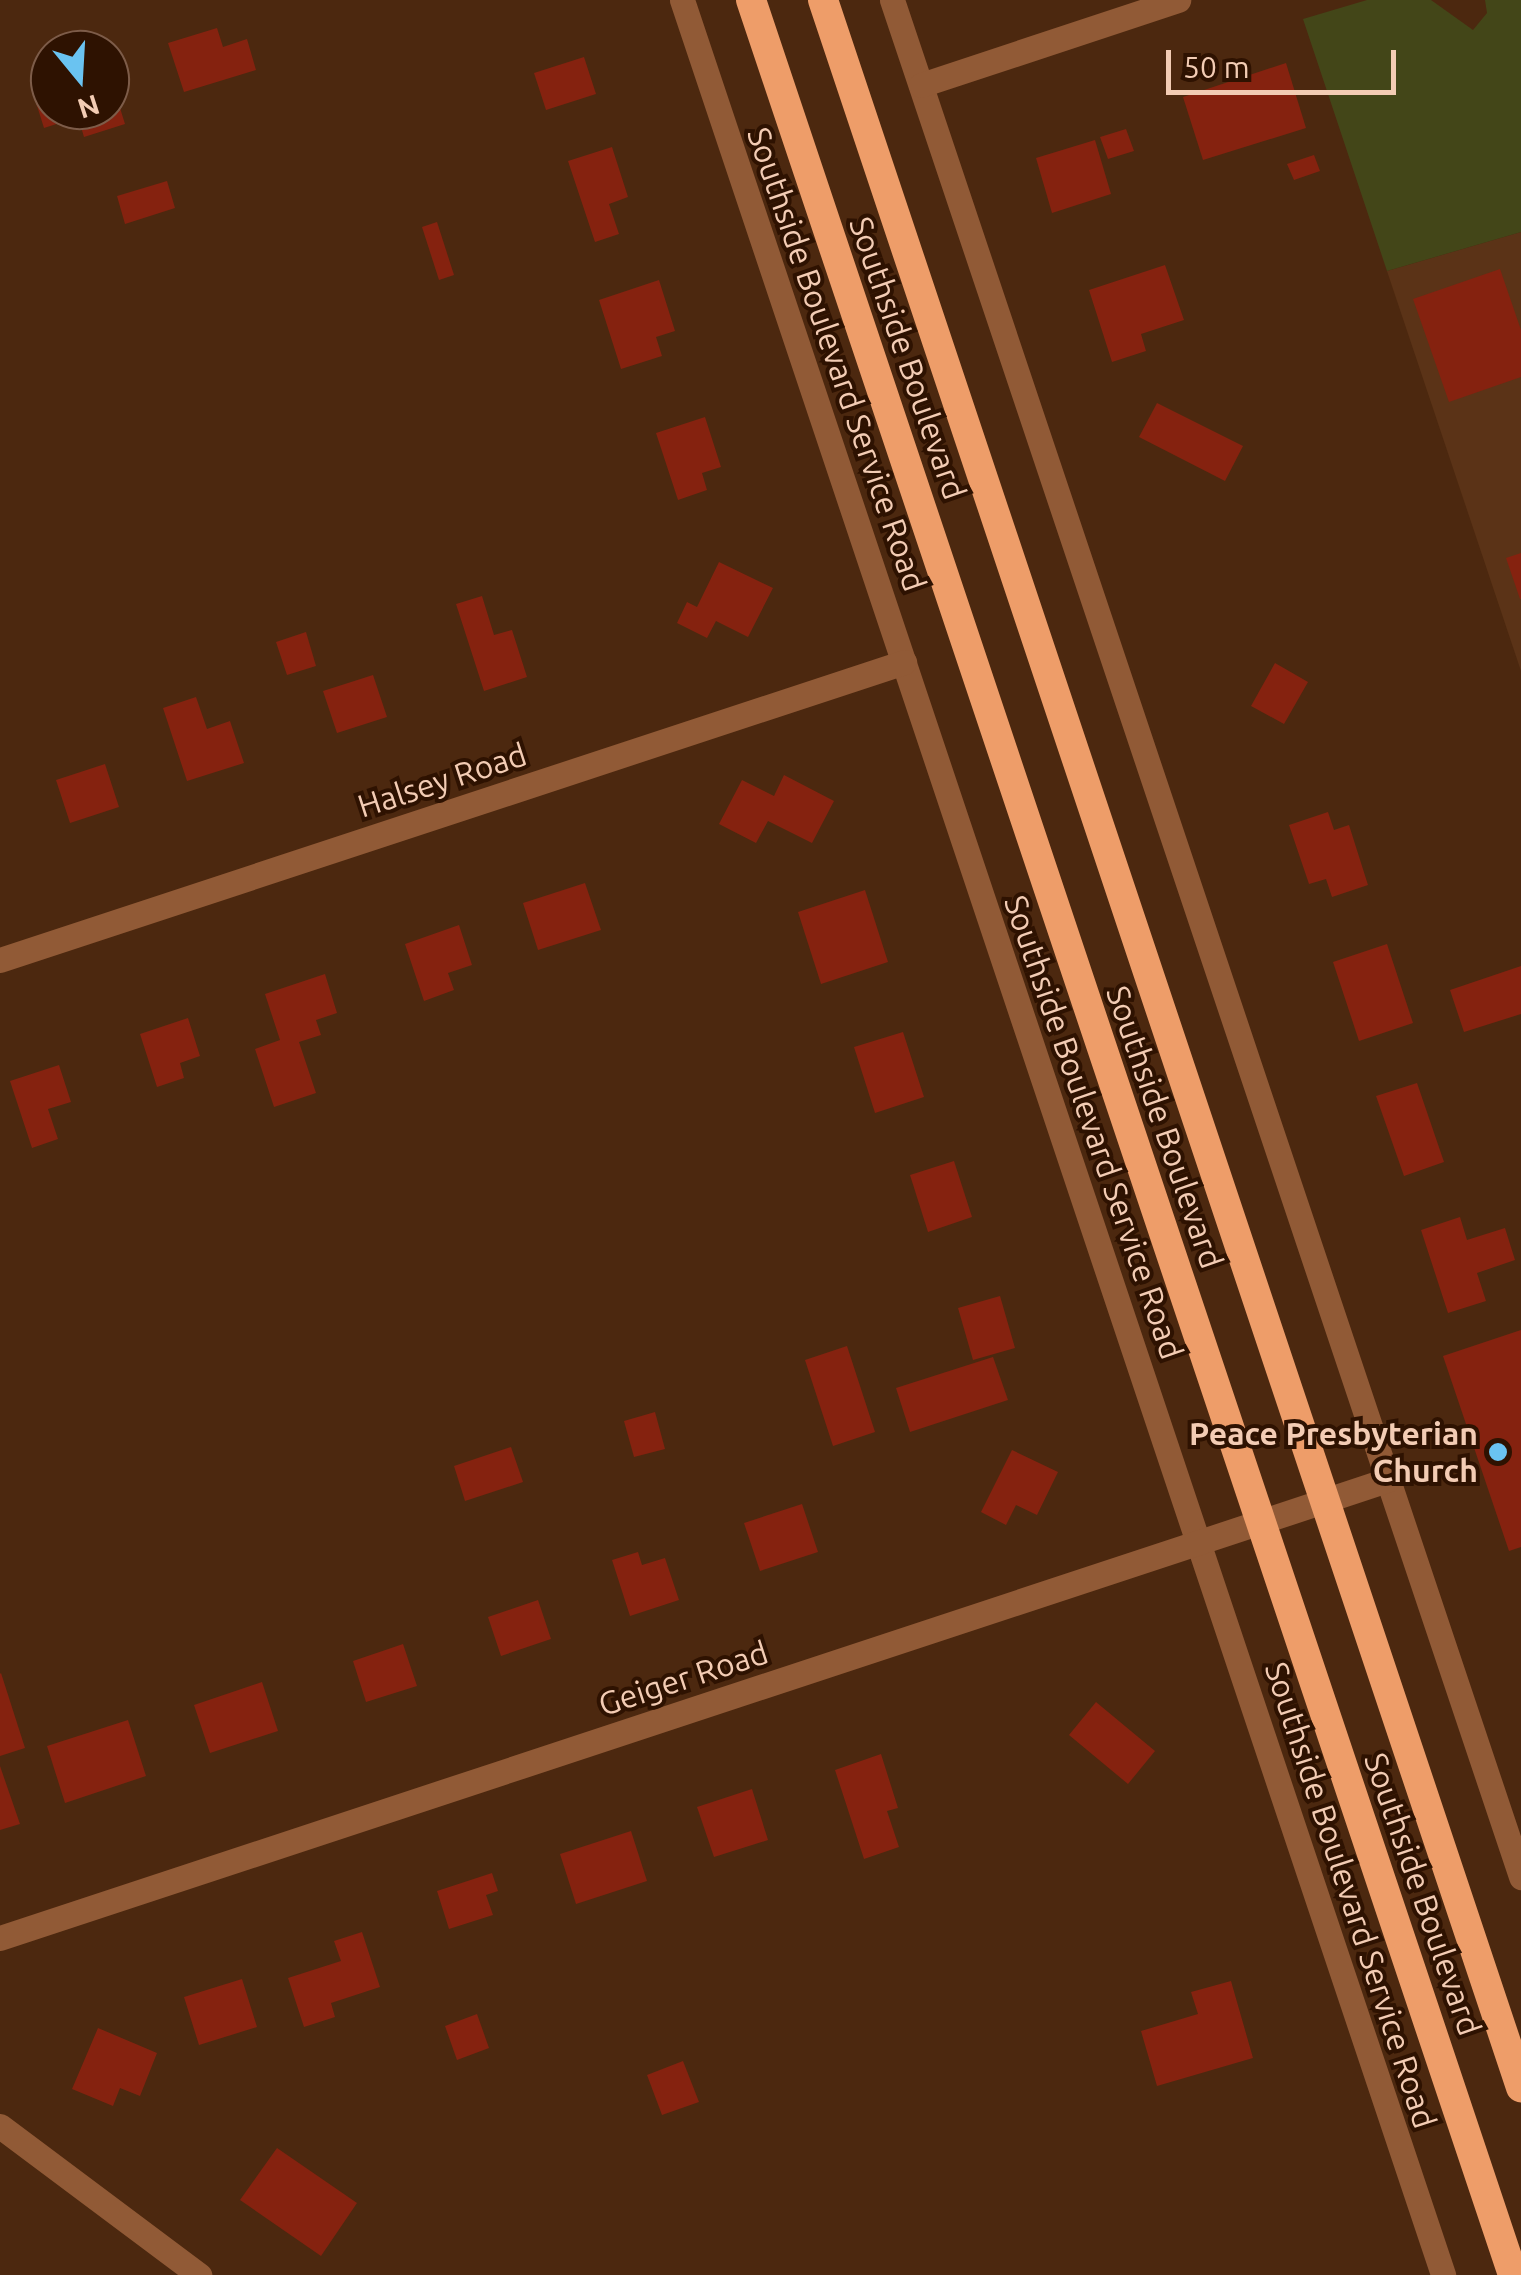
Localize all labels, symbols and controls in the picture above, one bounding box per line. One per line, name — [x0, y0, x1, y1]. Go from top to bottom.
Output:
north arrow — [30, 30, 130, 130]
scale bar — [1171, 30, 1401, 92]
text: 50 m — [1183, 50, 1250, 84]
text: N — [74, 89, 104, 125]
street label: Southside Boulevard Service Road — [739, 122, 935, 596]
street label: Southside Boulevard — [842, 212, 974, 504]
street label: Halsey Road — [353, 735, 531, 825]
street label: Southside Boulevard Service Road — [996, 890, 1192, 1364]
street label: Southside Boulevard — [1099, 981, 1231, 1273]
place label: Peace Presbyterian Church — [1189, 1415, 1478, 1490]
marker: Peace Presbyterian Church — [1487, 1441, 1509, 1463]
street label: Geiger Road — [593, 1633, 773, 1723]
street label: Southside Boulevard Service Road — [1257, 1657, 1445, 2133]
street label: Southside Boulevard — [1357, 1748, 1489, 2040]

